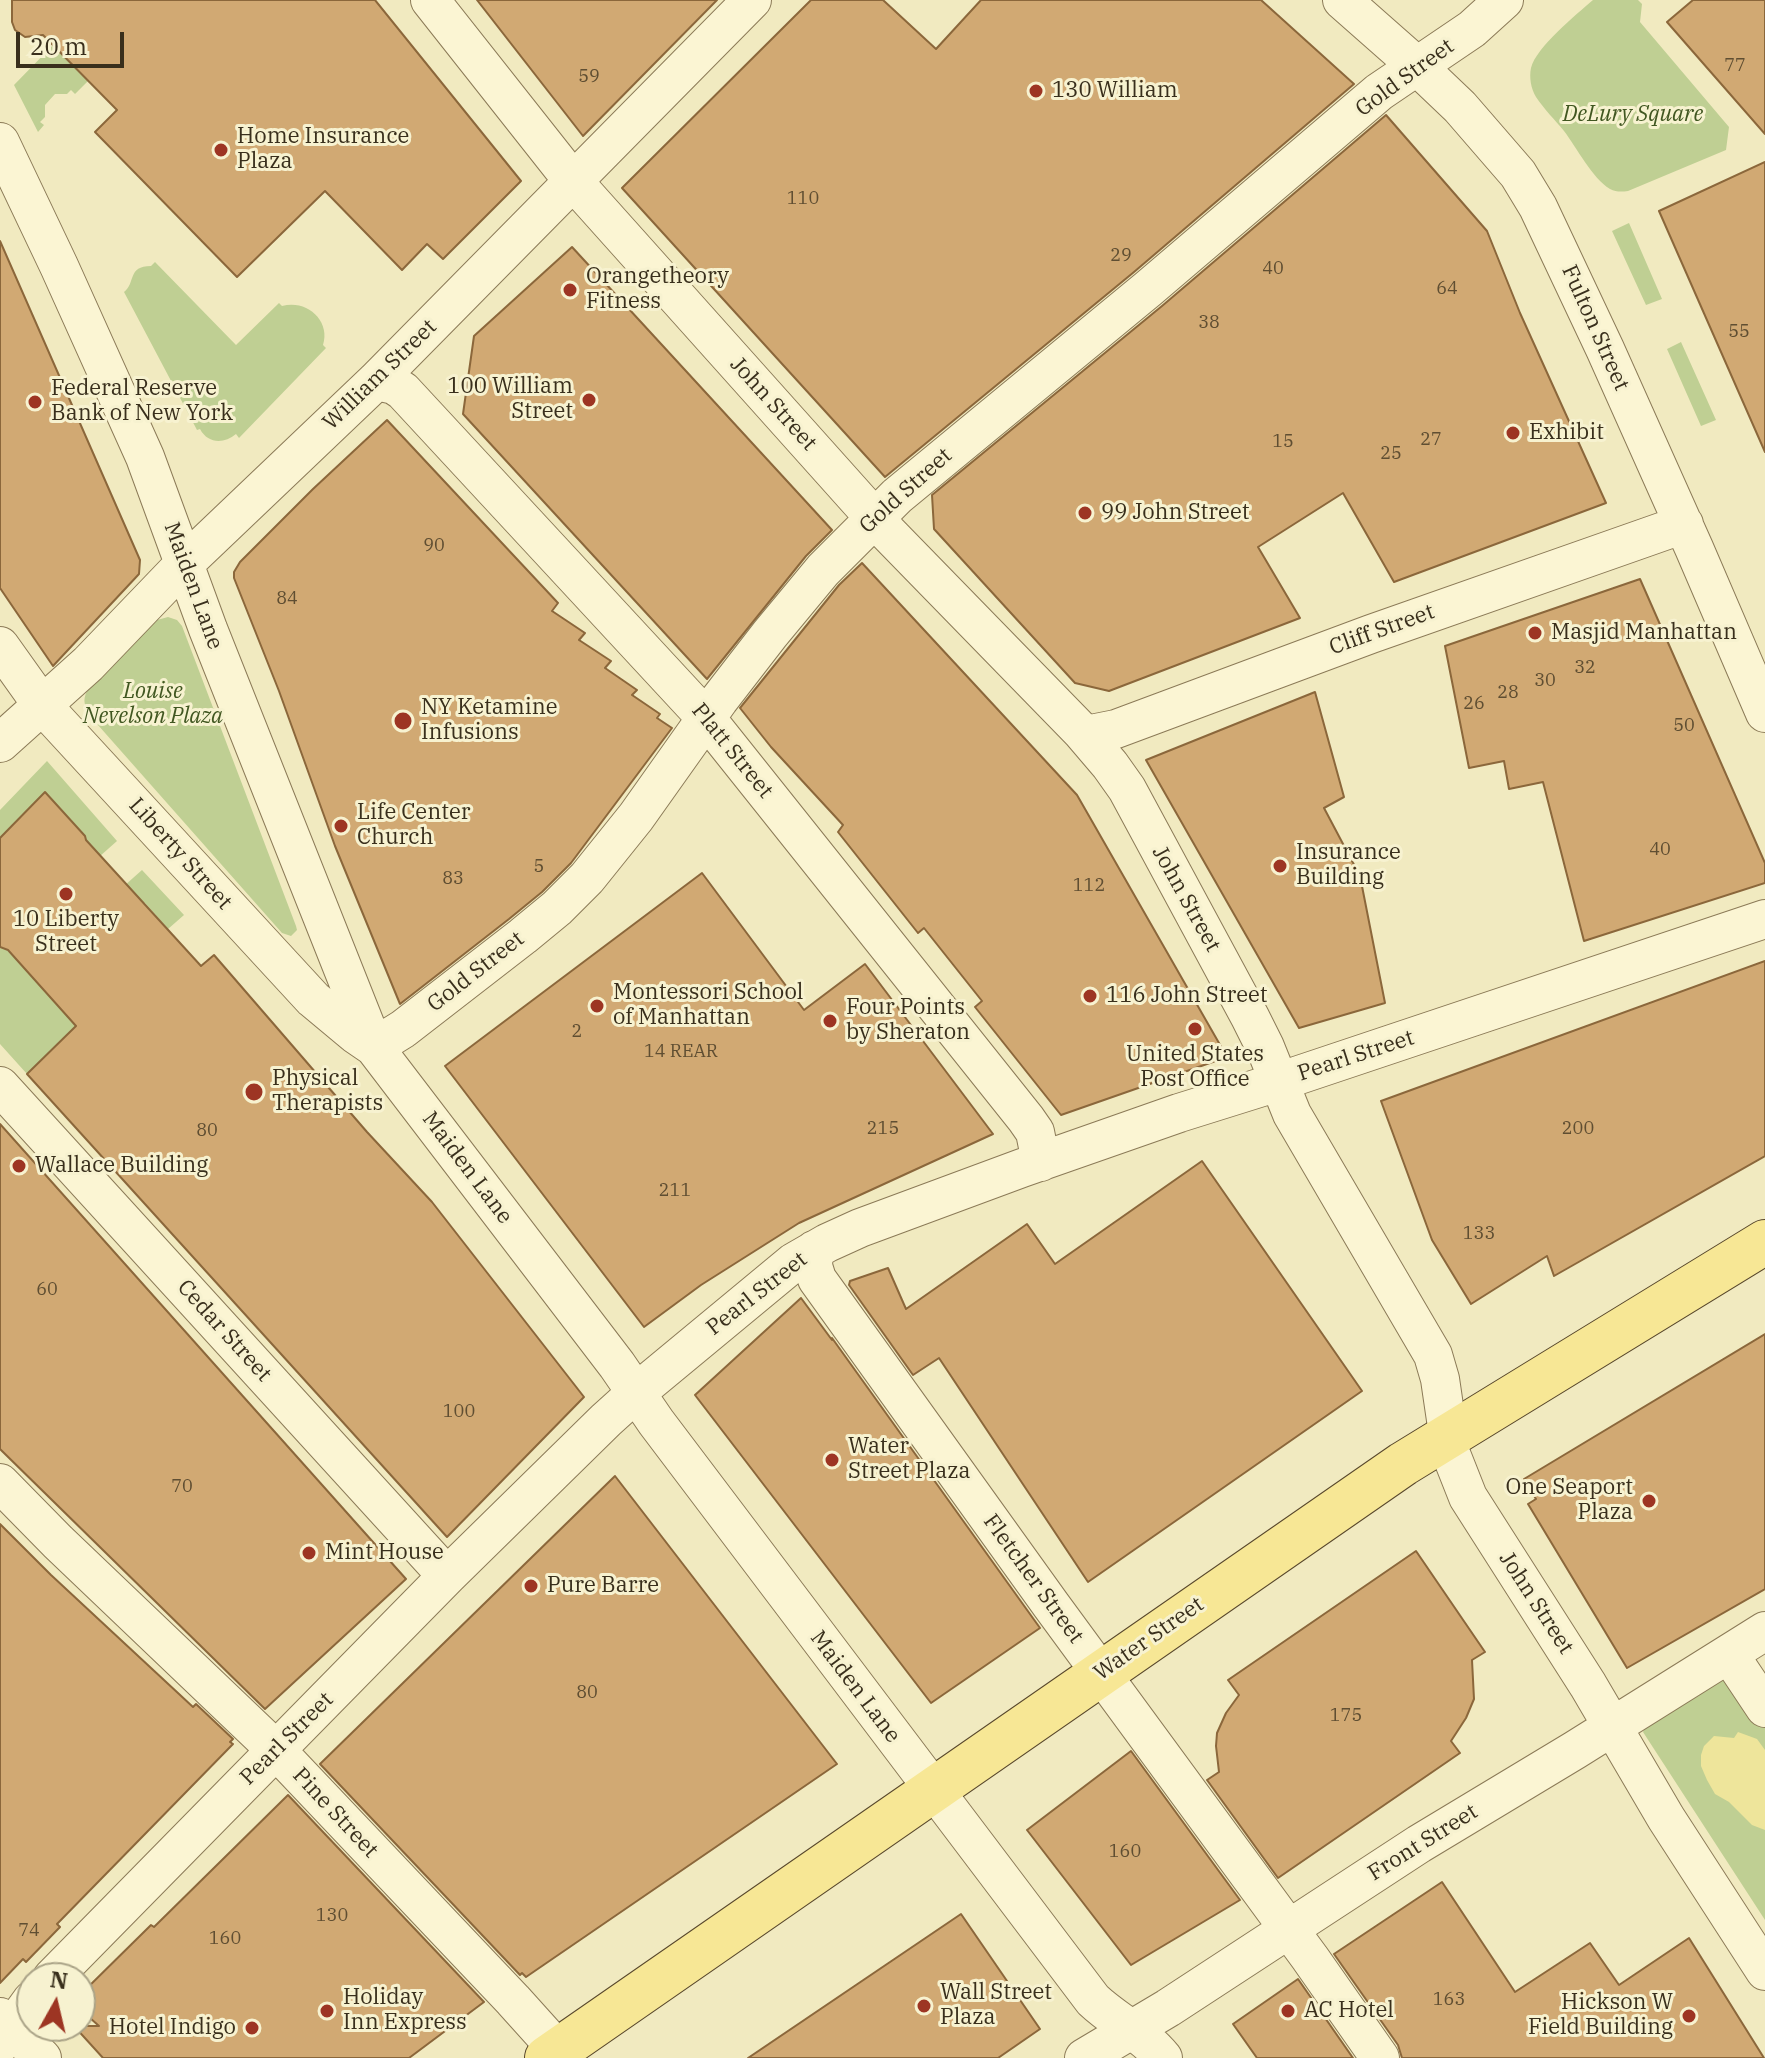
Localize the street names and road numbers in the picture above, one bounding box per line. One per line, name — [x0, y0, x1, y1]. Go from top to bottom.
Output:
street label: Gold Street — [1351, 33, 1459, 123]
street label: Fulton Street — [1556, 261, 1634, 395]
street label: William Street — [318, 314, 442, 436]
street label: John Street — [724, 352, 822, 456]
street label: Gold Street — [854, 443, 958, 539]
street label: Maiden Lane — [158, 519, 228, 653]
street label: Cliff Street — [1326, 599, 1438, 661]
street label: Platt Street — [686, 698, 778, 804]
street label: Liberty Street — [123, 793, 237, 915]
street label: John Street — [1146, 841, 1226, 957]
street label: Gold Street — [423, 926, 529, 1018]
street label: Pearl Street — [1295, 1025, 1417, 1087]
street label: Maiden Lane — [416, 1107, 518, 1229]
street label: Pearl Street — [701, 1246, 813, 1342]
street label: Cedar Street — [171, 1275, 277, 1387]
street label: Fletcher Street — [977, 1509, 1089, 1649]
street label: John Street — [1493, 1547, 1579, 1659]
street label: Water Street — [1089, 1591, 1209, 1687]
street label: Maiden Lane — [804, 1626, 906, 1748]
street label: Pearl Street — [235, 1687, 339, 1791]
street label: Pine Street — [287, 1763, 383, 1863]
street label: Front Street — [1363, 1799, 1483, 1887]

